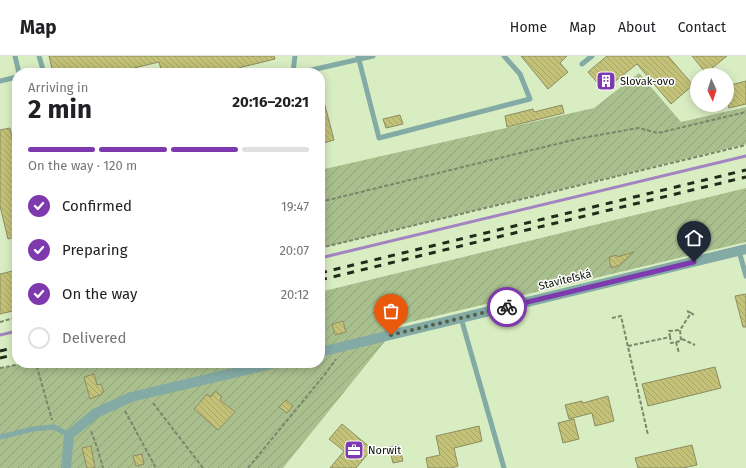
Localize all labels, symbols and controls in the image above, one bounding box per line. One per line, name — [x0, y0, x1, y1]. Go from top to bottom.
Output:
text: Map — [20, 16, 57, 39]
text: Home — [510, 19, 547, 36]
text: Map — [569, 19, 596, 36]
text: About — [618, 19, 656, 36]
text: Contact — [678, 19, 726, 36]
north arrow — [690, 68, 734, 112]
map controls — [690, 68, 734, 112]
building icon: Slovak-ovo — [595, 70, 617, 92]
place label: Slovak-ovo — [620, 75, 675, 88]
text: Arriving in — [28, 80, 88, 95]
text: 20:16–20:21 — [232, 93, 309, 111]
text: 2 min — [28, 94, 92, 125]
text: On the way · 120 m — [28, 158, 137, 173]
icon: check — [28, 195, 50, 217]
text: Confirmed — [62, 197, 132, 215]
text: 19:47 — [281, 199, 309, 214]
pin — [677, 221, 711, 262]
icon: home — [683, 227, 705, 249]
icon: check — [28, 239, 50, 261]
text: Preparing — [62, 241, 127, 259]
text: 20:07 — [279, 243, 309, 258]
street label: Staviteľská — [537, 267, 593, 293]
icon: check — [28, 283, 50, 305]
text: On the way — [62, 285, 137, 303]
text: 20:12 — [281, 287, 309, 302]
courier — [487, 287, 527, 327]
pin — [374, 294, 408, 335]
icon: bike — [496, 296, 518, 318]
icon: bag — [380, 300, 402, 322]
text: Delivered — [62, 329, 126, 347]
office icon: Norwit — [343, 439, 365, 461]
place label: Norwit — [368, 444, 401, 457]

